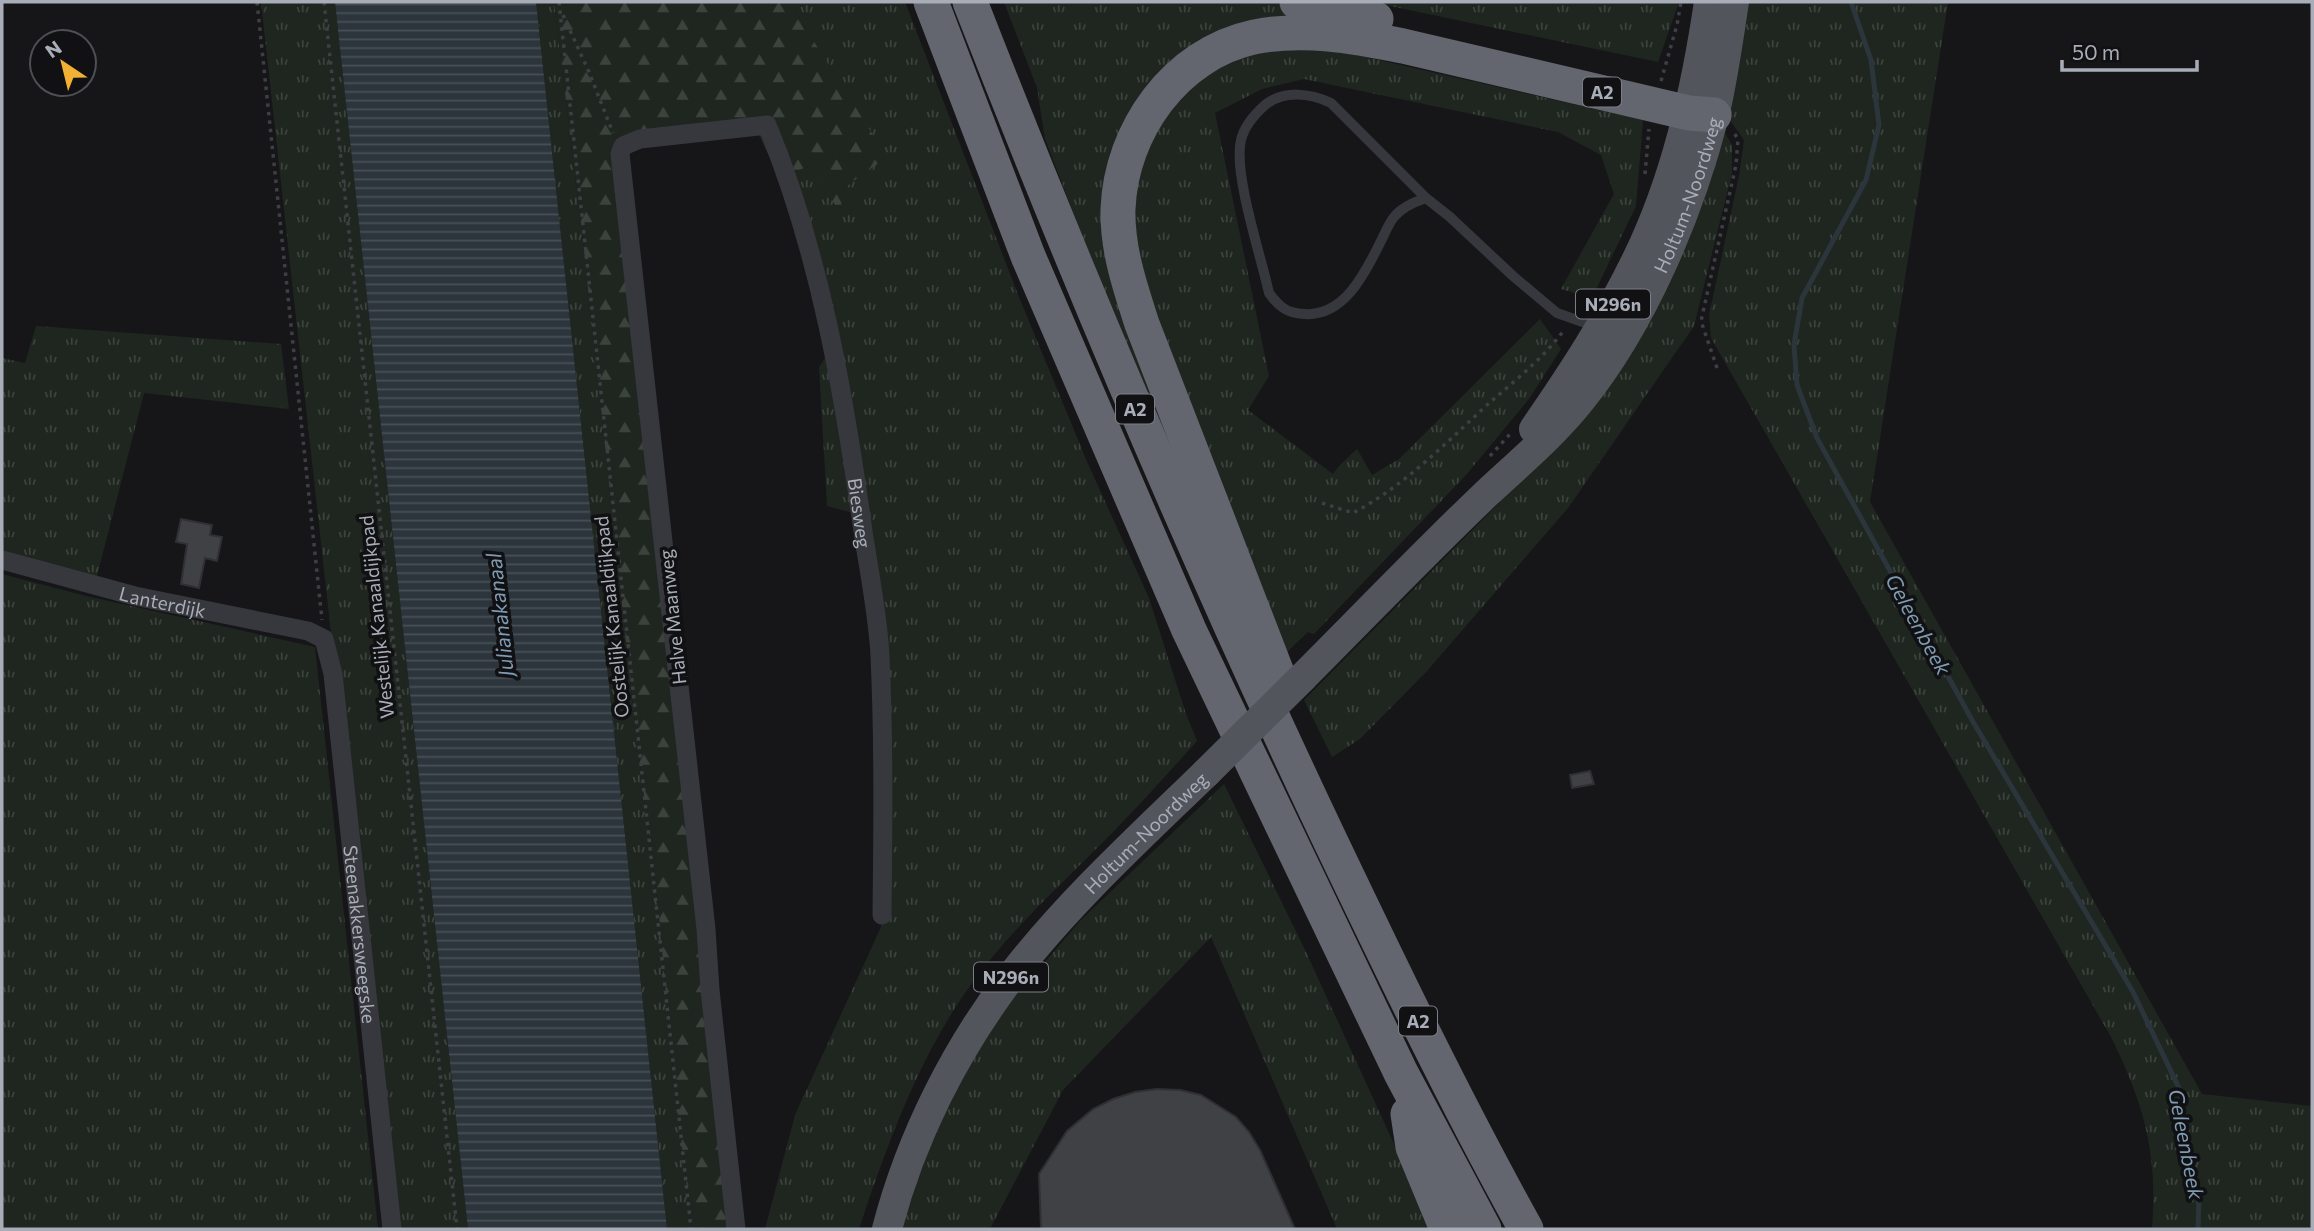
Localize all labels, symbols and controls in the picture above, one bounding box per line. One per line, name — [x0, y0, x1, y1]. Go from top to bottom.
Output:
north arrow — [28, 28, 98, 98]
scale bar — [2062, 28, 2197, 72]
text: N — [41, 35, 65, 62]
text: 50 m — [2072, 39, 2120, 64]
road number: A2 — [1583, 78, 1621, 106]
street label: Holtum-Noordweg — [1648, 114, 1725, 276]
road number: N296n — [1576, 290, 1650, 318]
road number: A2 — [1116, 394, 1154, 424]
street label: Biesweg — [844, 476, 877, 550]
street label: Westelijk Kanaaldijkpad — [354, 514, 398, 720]
street label: Oostelijk Kanaaldijkpad — [589, 515, 633, 719]
street label: Halve Maanweg — [653, 548, 691, 686]
water label: Julianakanaal — [480, 551, 518, 680]
water label: Geleenbeek — [1881, 569, 1957, 680]
street label: Lanterdijk — [117, 581, 208, 622]
street label: Holtum-Noordweg — [1078, 767, 1212, 898]
street label: Steenakkersweegske — [340, 844, 382, 1025]
road number: N296n — [974, 962, 1048, 992]
road number: A2 — [1399, 1006, 1437, 1036]
water label: Geleenbeek — [2164, 1087, 2210, 1202]

